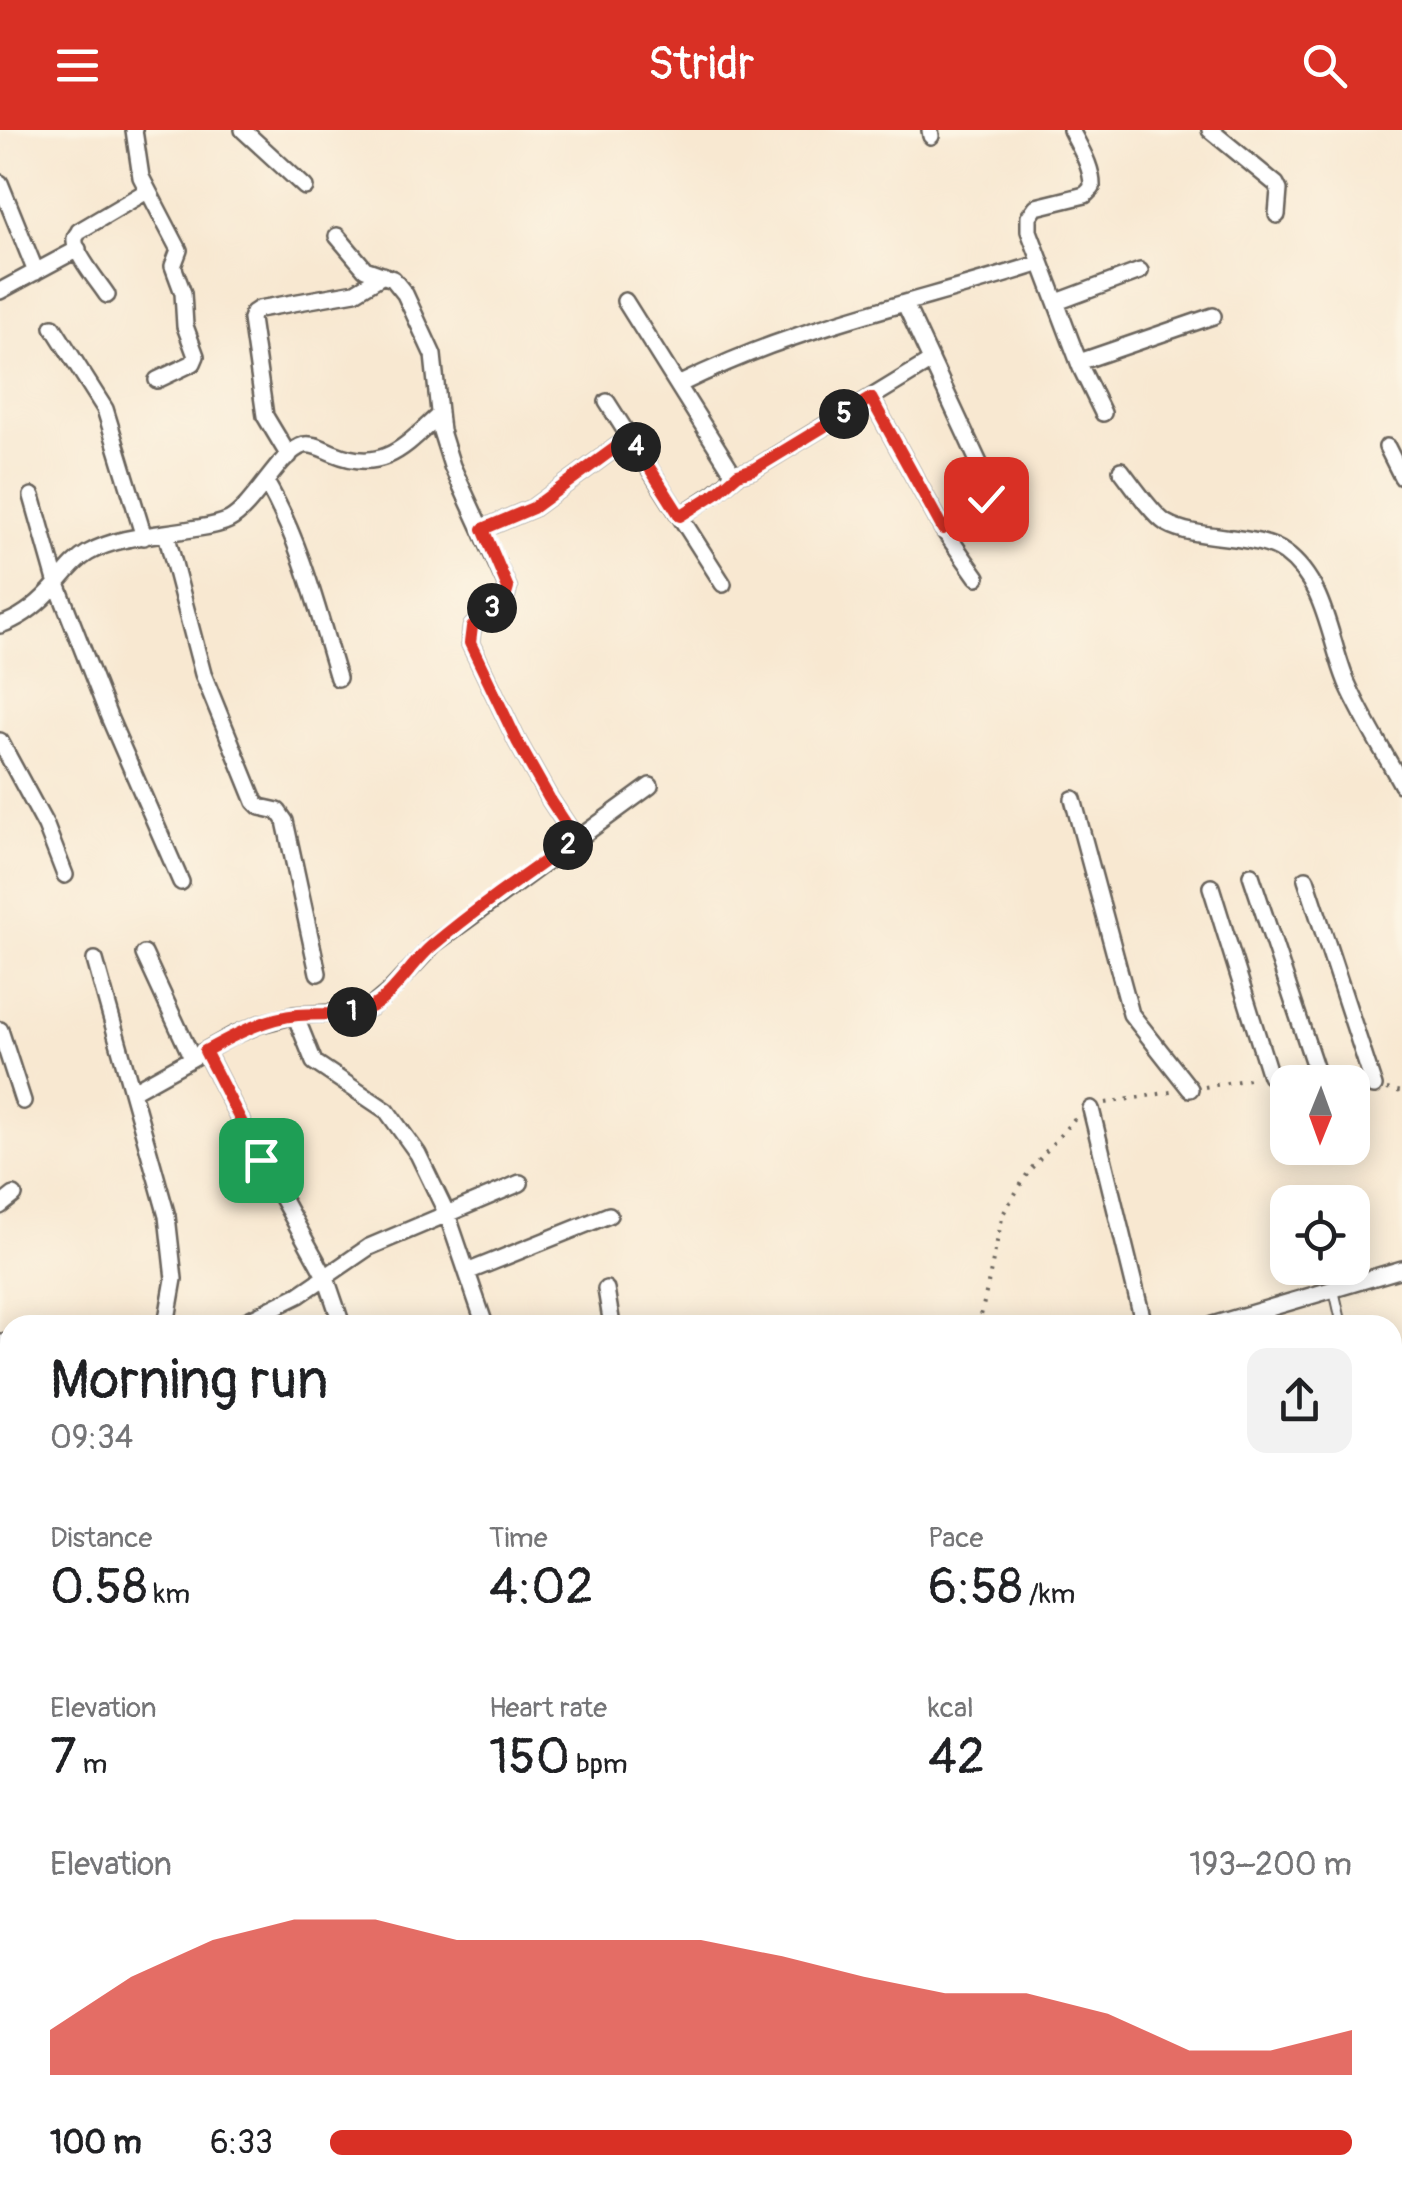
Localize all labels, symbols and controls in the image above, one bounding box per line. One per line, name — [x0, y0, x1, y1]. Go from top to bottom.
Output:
text: Stridr — [648, 37, 754, 93]
icon: menu — [50, 38, 105, 93]
icon: search — [1297, 38, 1352, 93]
pin: 5 — [819, 389, 869, 439]
text: 5 — [836, 396, 852, 431]
pin: 4 — [611, 422, 661, 472]
text: 4 — [628, 429, 644, 464]
pin — [944, 457, 1029, 542]
icon: check — [959, 472, 1014, 527]
pin: 3 — [467, 583, 517, 633]
text: 3 — [484, 590, 500, 625]
pin: 2 — [543, 820, 593, 870]
text: 2 — [560, 827, 576, 862]
pin: 1 — [327, 987, 377, 1037]
text: 1 — [347, 994, 357, 1029]
north arrow — [1270, 1065, 1370, 1165]
map controls — [1270, 1065, 1370, 1285]
pin — [219, 1118, 304, 1203]
icon: arrive — [234, 1133, 289, 1188]
button: locate — [1270, 1185, 1370, 1285]
text: Morning run — [50, 1346, 328, 1415]
button: share — [1247, 1348, 1352, 1453]
text: 09:34 — [50, 1418, 133, 1458]
text: Distance — [50, 1521, 152, 1556]
text: Time — [489, 1521, 548, 1556]
text: Pace — [928, 1521, 983, 1556]
text: 0.58 — [50, 1556, 147, 1619]
text: 4:02 — [489, 1556, 593, 1619]
text: 6:58 — [928, 1556, 1023, 1619]
text: km — [147, 1577, 190, 1612]
text: /km — [1023, 1577, 1075, 1612]
text: Elevation — [50, 1691, 157, 1726]
text: Heart rate — [489, 1691, 607, 1726]
text: kcal — [928, 1691, 974, 1726]
text: 7 — [50, 1726, 76, 1789]
text: 150 — [489, 1726, 570, 1789]
text: 42 — [928, 1726, 985, 1789]
text: m — [76, 1747, 107, 1782]
text: bpm — [570, 1747, 628, 1782]
text: Elevation — [50, 1845, 172, 1885]
text: 193–200 m — [1189, 1845, 1352, 1885]
text: 100 m — [50, 2123, 142, 2163]
text: 6:33 — [210, 2123, 273, 2163]

